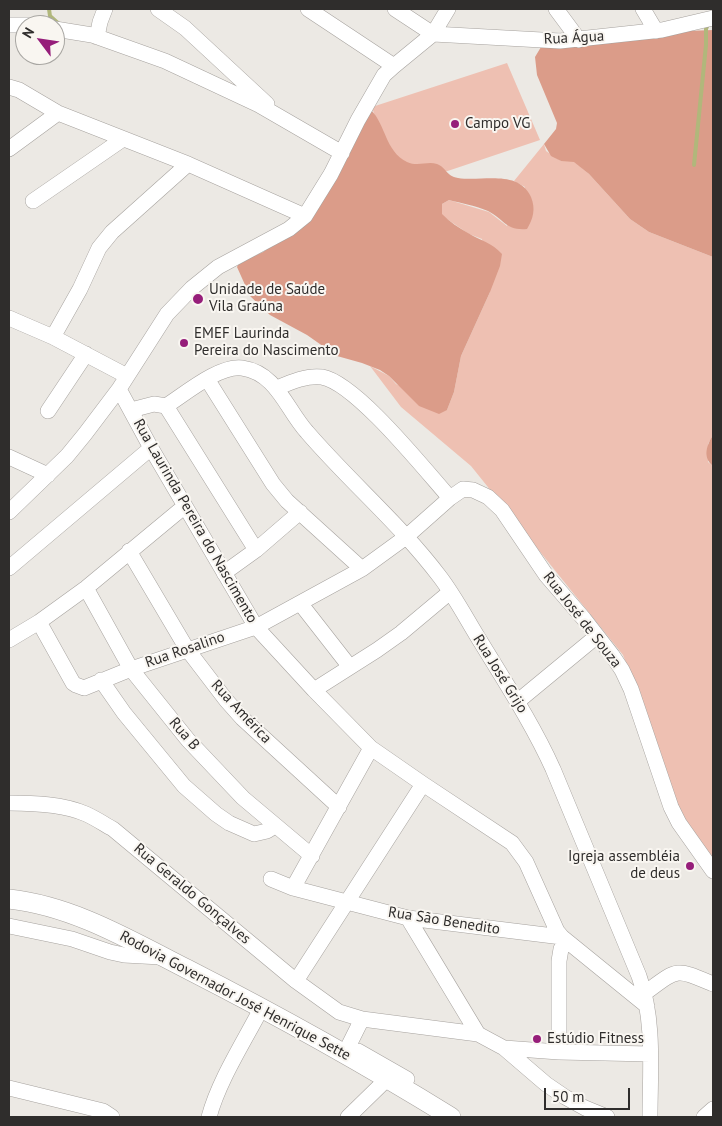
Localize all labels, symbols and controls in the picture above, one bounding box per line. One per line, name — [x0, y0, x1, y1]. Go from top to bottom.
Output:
north arrow — [15, 15, 65, 65]
text: N — [18, 24, 38, 41]
street label: Rua Água — [543, 27, 605, 49]
place label: Campo VG — [465, 115, 530, 133]
marker: Campo VG — [449, 118, 461, 130]
place label: Unidade de Saúde Vila Graúna — [209, 281, 325, 316]
marker: Unidade de Saúde Vila Graúna — [191, 292, 205, 306]
place label: EMEF Laurinda Pereira do Nascimento — [194, 325, 338, 360]
marker: EMEF Laurinda Pereira do Nascimento — [178, 337, 190, 349]
street label: Rua Laurinda Pereira do Nascimento — [129, 416, 261, 626]
street label: Rua José de Souza — [539, 569, 625, 671]
street label: Rua Rosalino — [143, 628, 227, 672]
street label: Rua José Grijo — [469, 631, 531, 717]
street label: Rua América — [207, 677, 275, 747]
street label: Rua B — [165, 714, 203, 754]
street label: Rua Geraldo Gonçalves — [130, 840, 254, 948]
place label: Igreja assembléia de deus — [568, 848, 680, 883]
marker: Igreja assembléia de deus — [684, 860, 696, 872]
street label: Rua São Benedito — [387, 903, 501, 939]
street label: Rodovia Governador José Henrique Sette — [116, 927, 354, 1065]
place label: Estúdio Fitness — [547, 1030, 644, 1048]
marker: Estúdio Fitness — [531, 1033, 543, 1045]
scale bar — [547, 1078, 633, 1110]
text: 50 m — [552, 1087, 585, 1106]

